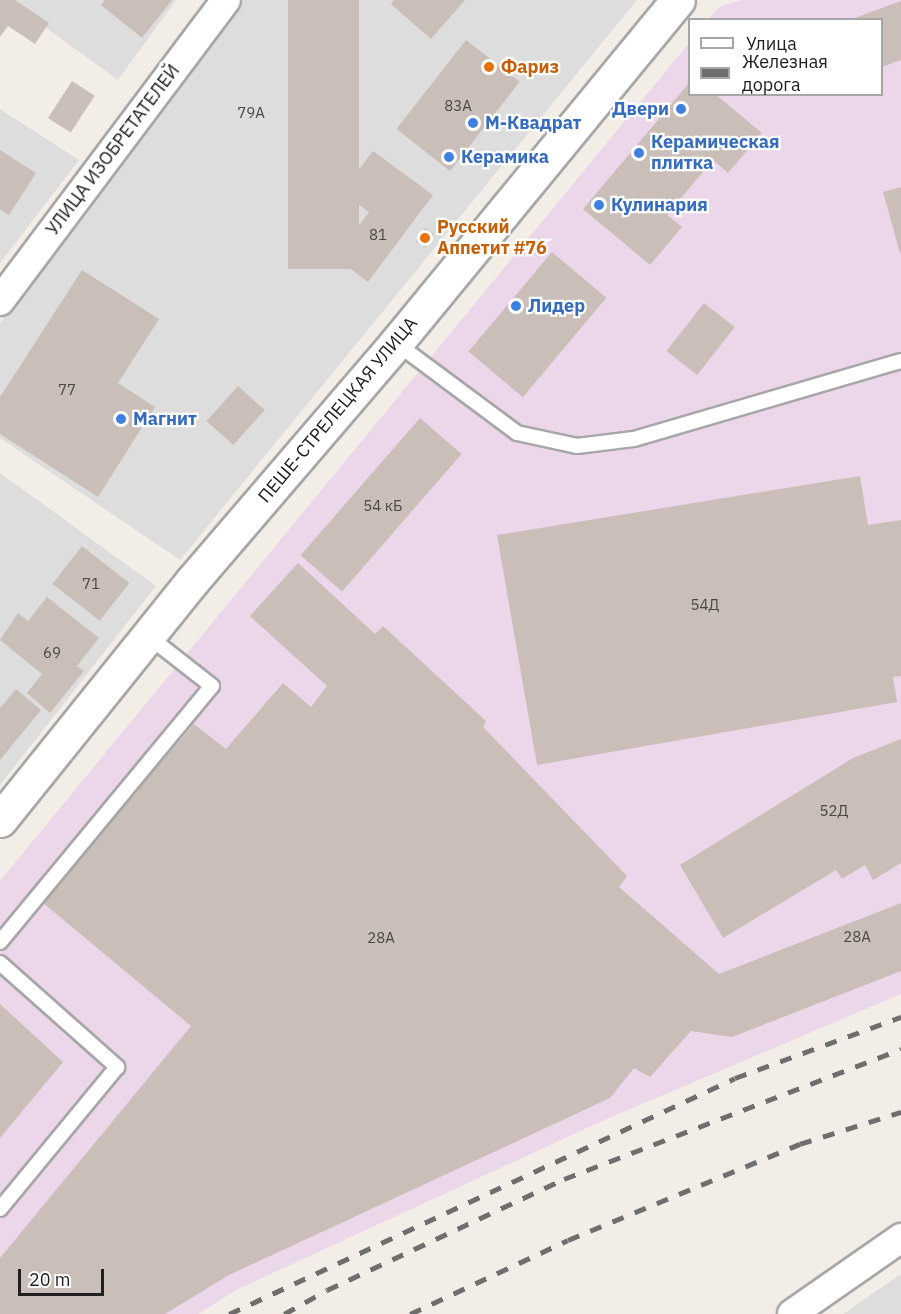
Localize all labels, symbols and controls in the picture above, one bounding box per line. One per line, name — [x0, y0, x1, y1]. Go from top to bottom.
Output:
legend — [688, 18, 883, 96]
text: Улица — [746, 32, 797, 55]
text: Железная дорога — [742, 50, 828, 96]
place label: Фариз — [501, 56, 559, 78]
street label: УЛИЦА ИЗОБРЕТАТЕЛЕЙ — [42, 60, 184, 240]
marker: Фариз — [482, 60, 496, 74]
house number: 83А — [444, 97, 472, 115]
place label: Двери — [612, 98, 669, 120]
marker: Двери — [674, 102, 688, 116]
house number: 79А — [237, 104, 265, 122]
place label: М-Квадрат — [485, 112, 581, 134]
marker: М-Квадрат — [466, 116, 480, 130]
place label: Керамическая плитка — [651, 132, 779, 174]
place label: Керамика — [461, 146, 549, 168]
marker: Керамическая плитка — [632, 146, 646, 160]
marker: Керамика — [442, 150, 456, 164]
place label: Кулинария — [611, 194, 708, 216]
marker: Кулинария — [592, 198, 606, 212]
place label: Русский Аппетит #76 — [437, 217, 547, 260]
house number: 81 — [369, 226, 387, 244]
marker: Русский Аппетит #76 — [418, 231, 432, 245]
place label: Лидер — [528, 295, 585, 317]
marker: Лидер — [509, 299, 523, 313]
street label: ПЕШЕ-СТРЕЛЕЦКАЯ УЛИЦА — [254, 313, 422, 507]
house number: 77 — [58, 381, 76, 399]
place label: Магнит — [133, 408, 197, 430]
marker: Магнит — [114, 412, 128, 426]
house number: 54 кБ — [363, 497, 403, 515]
house number: 71 — [82, 575, 100, 593]
house number: 54Д — [691, 596, 719, 614]
house number: 69 — [43, 644, 61, 662]
house number: 52Д — [820, 802, 848, 820]
house number: 28А — [843, 928, 871, 946]
house number: 28А — [367, 929, 395, 947]
scale bar — [21, 1257, 106, 1295]
text: 20 m — [29, 1268, 71, 1291]

